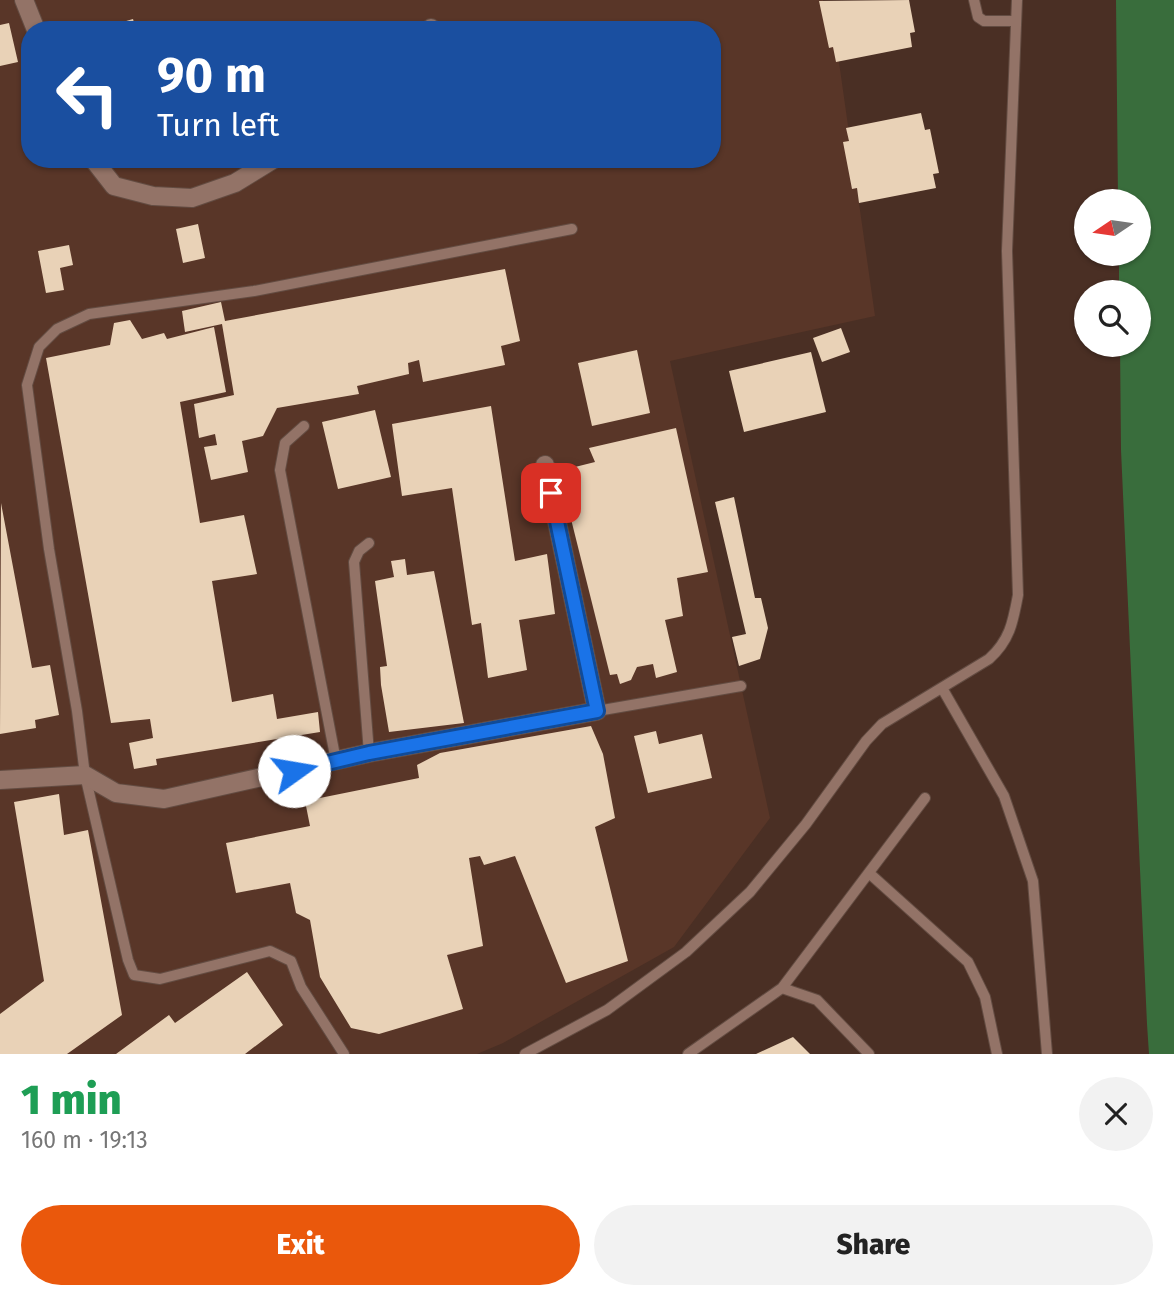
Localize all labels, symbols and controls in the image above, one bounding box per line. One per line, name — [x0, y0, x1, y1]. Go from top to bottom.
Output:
text: 90 m — [157, 46, 266, 105]
icon: left — [42, 49, 133, 140]
text: Turn left — [157, 106, 279, 144]
north arrow — [1074, 189, 1152, 266]
map controls — [1074, 189, 1151, 357]
button: search — [1074, 280, 1151, 357]
pin — [521, 463, 581, 523]
icon: arrive — [532, 474, 570, 512]
position arrow — [257, 734, 331, 808]
text: 1 min — [21, 1075, 122, 1125]
button: close — [1079, 1077, 1153, 1151]
text: 160 m · 19:13 — [21, 1126, 148, 1154]
button: Exit — [21, 1205, 580, 1285]
button: Share — [594, 1205, 1153, 1285]

